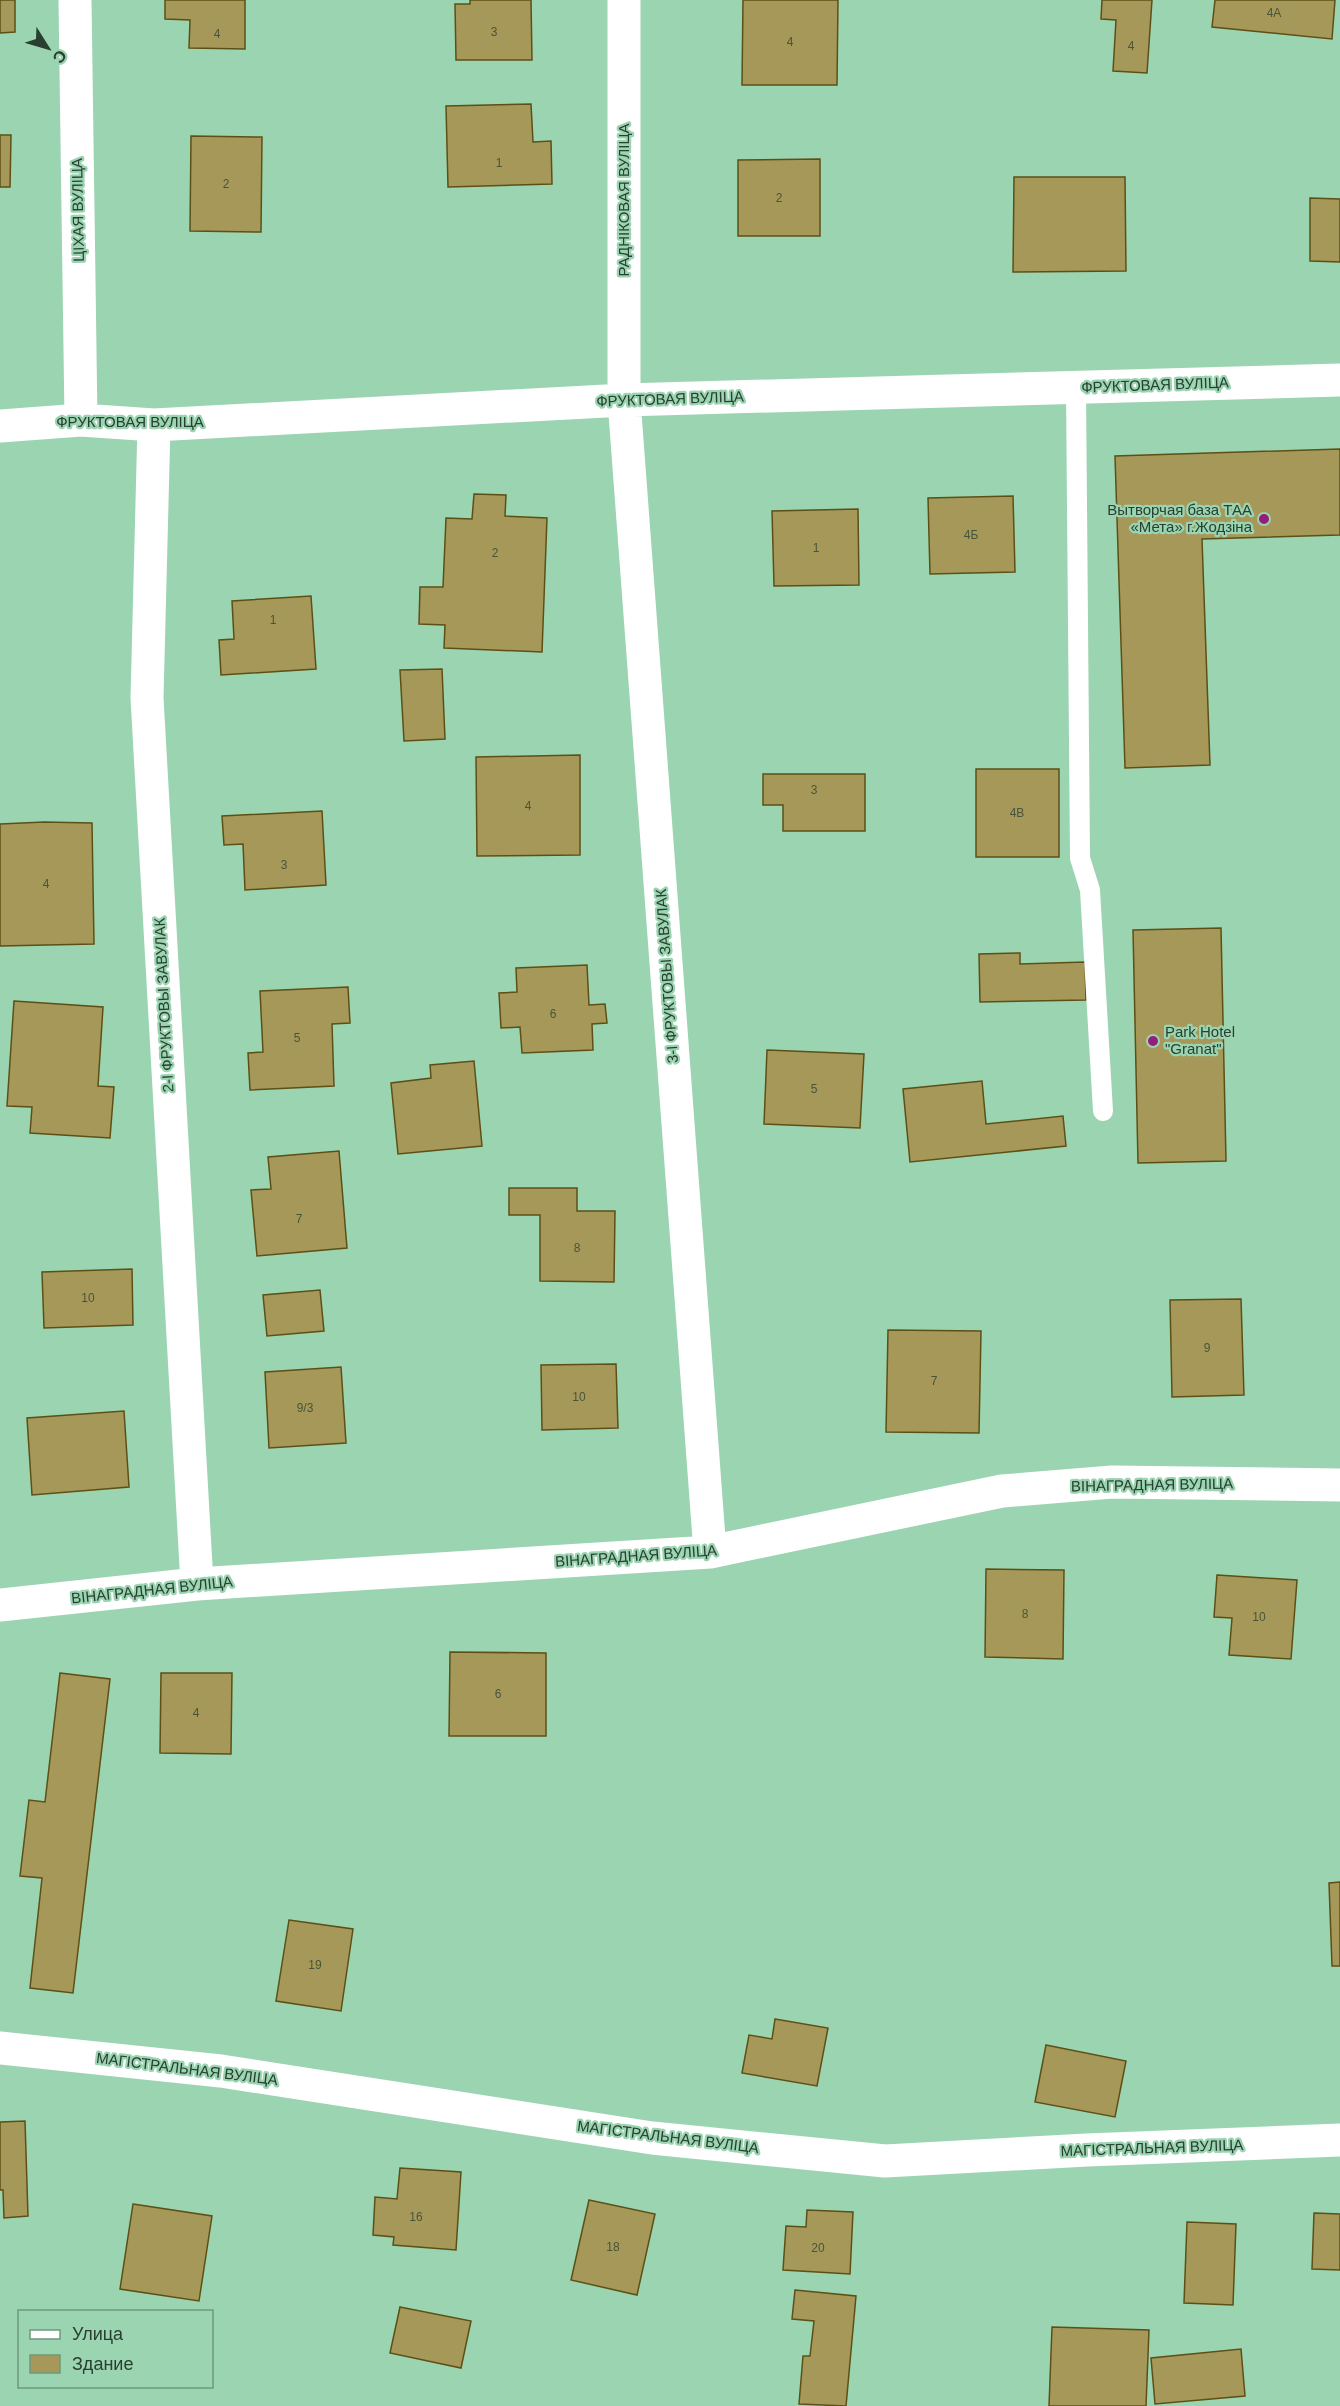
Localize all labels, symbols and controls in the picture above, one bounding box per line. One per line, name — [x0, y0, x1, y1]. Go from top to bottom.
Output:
house number: 4А — [1267, 6, 1281, 20]
north arrow — [18, 18, 78, 78]
house number: 3 — [491, 25, 498, 39]
house number: 4 — [214, 27, 221, 41]
house number: 4 — [787, 35, 794, 49]
house number: 4 — [1128, 39, 1135, 53]
text: С — [49, 47, 70, 67]
street label: РАДНІКОВАЯ ВУЛІЦА — [615, 123, 632, 277]
house number: 1 — [496, 156, 503, 170]
street label: ЦІХАЯ ВУЛІЦА — [68, 158, 87, 262]
house number: 2 — [223, 177, 230, 191]
house number: 2 — [776, 191, 783, 205]
street label: ФРУКТОВАЯ ВУЛІЦА — [1081, 373, 1229, 396]
street label: ФРУКТОВАЯ ВУЛІЦА — [596, 387, 744, 410]
street label: ФРУКТОВАЯ ВУЛІЦА — [56, 413, 204, 430]
place label: Вытворчая база ТАА «Мета» г.Жодзіна — [1107, 501, 1253, 535]
marker: Вытворчая база ТАА «Мета» г.Жодзіна — [1257, 512, 1271, 526]
house number: 4Б — [964, 528, 978, 542]
house number: 1 — [813, 541, 820, 555]
house number: 2 — [492, 546, 499, 560]
house number: 1 — [270, 613, 277, 627]
house number: 3 — [811, 783, 818, 797]
house number: 4 — [525, 799, 532, 813]
house number: 4В — [1010, 806, 1024, 820]
house number: 3 — [281, 858, 288, 872]
house number: 4 — [43, 877, 50, 891]
street label: 3-І ФРУКТОВЫ ЗАВУЛАК — [652, 888, 681, 1064]
street label: 2-І ФРУКТОВЫ ЗАВУЛАК — [150, 917, 177, 1093]
house number: 6 — [550, 1007, 557, 1021]
place label: Park Hotel "Granat" — [1165, 1023, 1235, 1057]
house number: 5 — [294, 1031, 301, 1045]
marker: Park Hotel "Granat" — [1146, 1034, 1160, 1048]
house number: 5 — [811, 1082, 818, 1096]
house number: 7 — [296, 1212, 303, 1226]
house number: 8 — [574, 1241, 581, 1255]
house number: 10 — [81, 1291, 95, 1305]
house number: 9 — [1204, 1341, 1211, 1355]
house number: 7 — [931, 1374, 938, 1388]
house number: 10 — [572, 1390, 586, 1404]
house number: 9/3 — [297, 1401, 314, 1415]
street label: ВІНАГРАДНАЯ ВУЛІЦА — [1071, 1475, 1233, 1494]
street label: ВІНАГРАДНАЯ ВУЛІЦА — [554, 1541, 718, 1570]
street label: ВІНАГРАДНАЯ ВУЛІЦА — [70, 1573, 234, 1606]
house number: 8 — [1022, 1607, 1029, 1621]
house number: 10 — [1252, 1610, 1266, 1624]
house number: 6 — [495, 1687, 502, 1701]
house number: 4 — [193, 1706, 200, 1720]
house number: 19 — [308, 1958, 322, 1972]
street label: МАГІСТРАЛЬНАЯ ВУЛІЦА — [95, 2049, 279, 2088]
street label: МАГІСТРАЛЬНАЯ ВУЛІЦА — [576, 2117, 760, 2156]
street label: МАГІСТРАЛЬНАЯ ВУЛІЦА — [1060, 2136, 1244, 2159]
house number: 16 — [409, 2210, 423, 2224]
house number: 18 — [606, 2240, 620, 2254]
house number: 20 — [811, 2241, 825, 2255]
legend — [18, 2310, 213, 2388]
text: Улица — [72, 2324, 124, 2344]
text: Здание — [72, 2354, 133, 2374]

